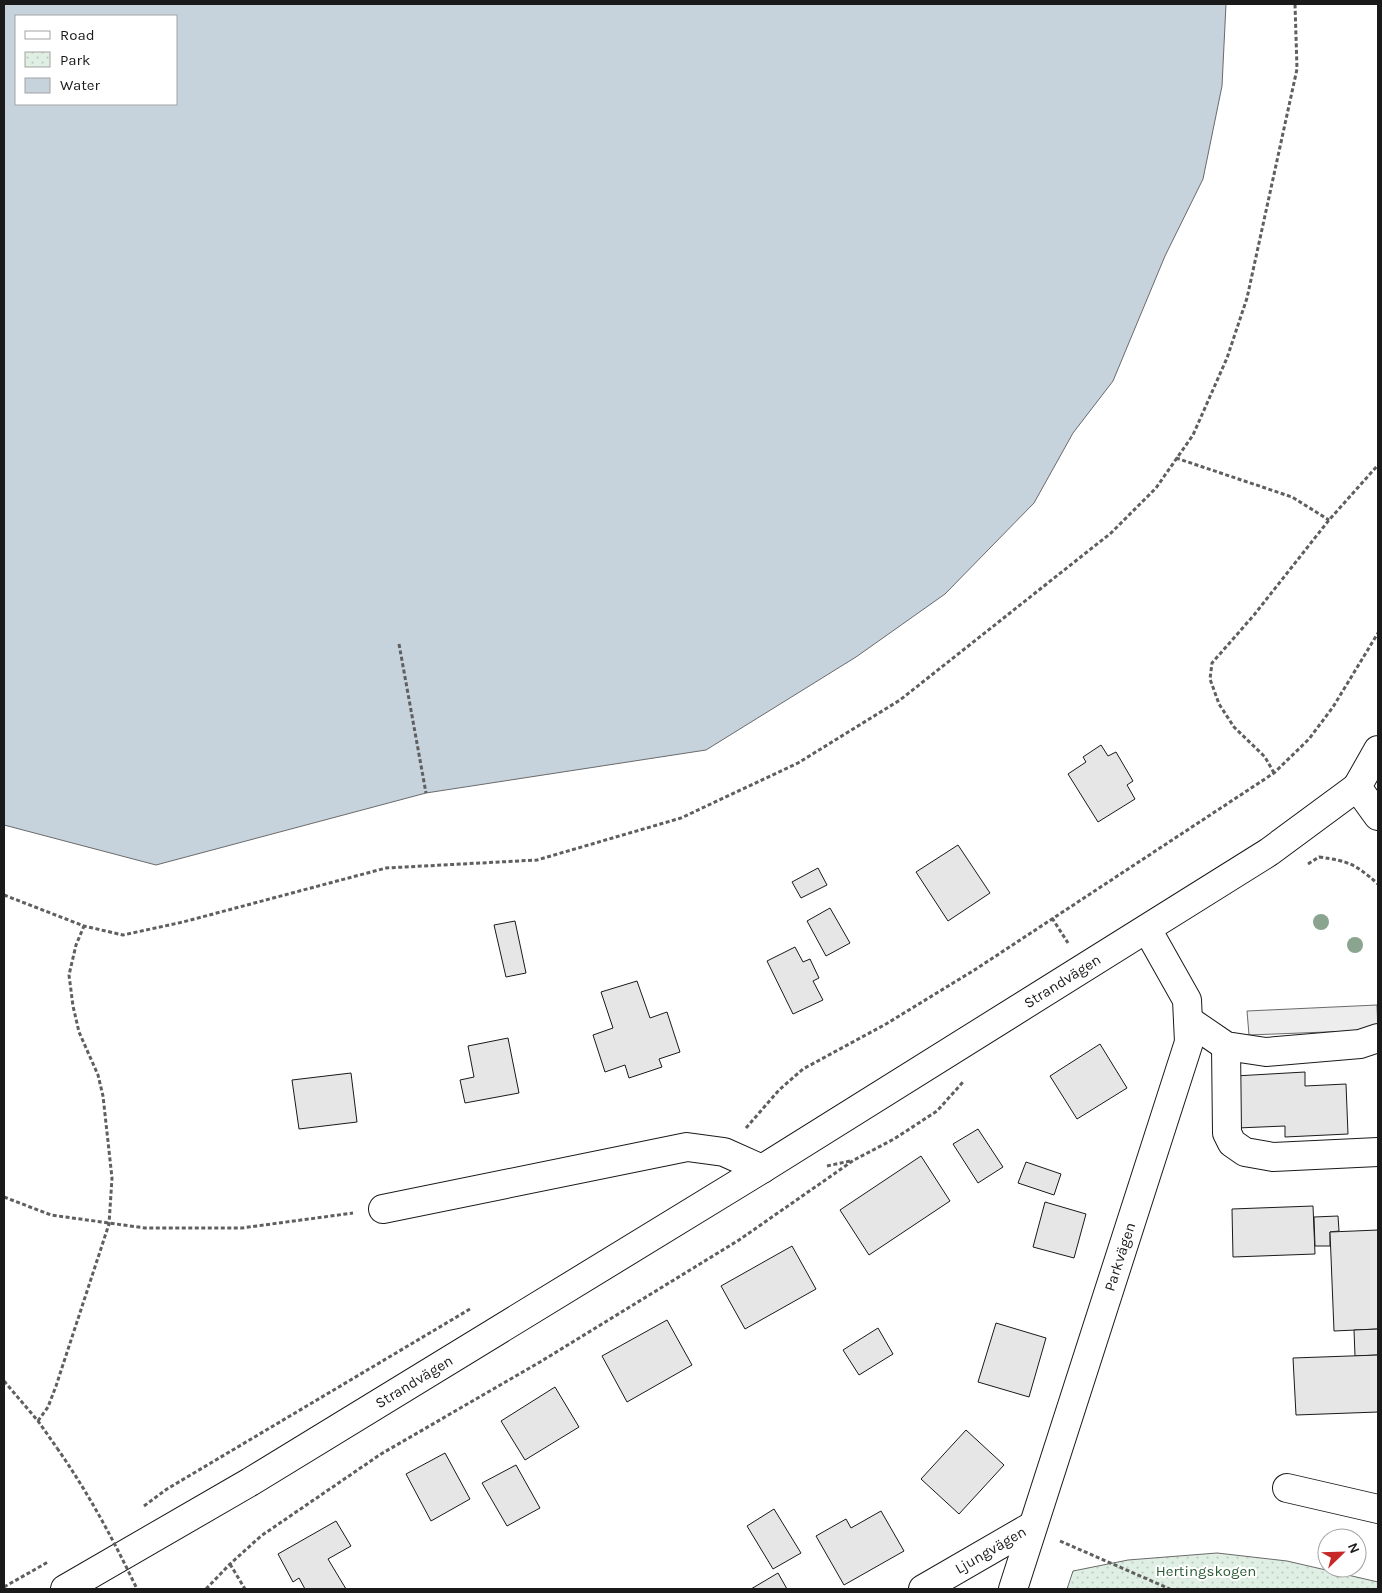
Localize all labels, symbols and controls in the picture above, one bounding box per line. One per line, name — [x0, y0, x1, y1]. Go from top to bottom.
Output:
legend — [15, 15, 178, 105]
text: Road — [60, 26, 95, 44]
text: Park — [60, 51, 90, 69]
text: Water — [60, 76, 101, 94]
street label: Strandvägen — [1020, 950, 1104, 1012]
street label: Parkvägen — [1100, 1220, 1139, 1294]
street label: Strandvägen — [372, 1351, 456, 1412]
street label: Ljungvägen — [952, 1522, 1029, 1578]
north arrow — [1317, 1528, 1367, 1578]
text: N — [1344, 1540, 1363, 1556]
park label: Hertingskogen — [1156, 1562, 1256, 1580]

